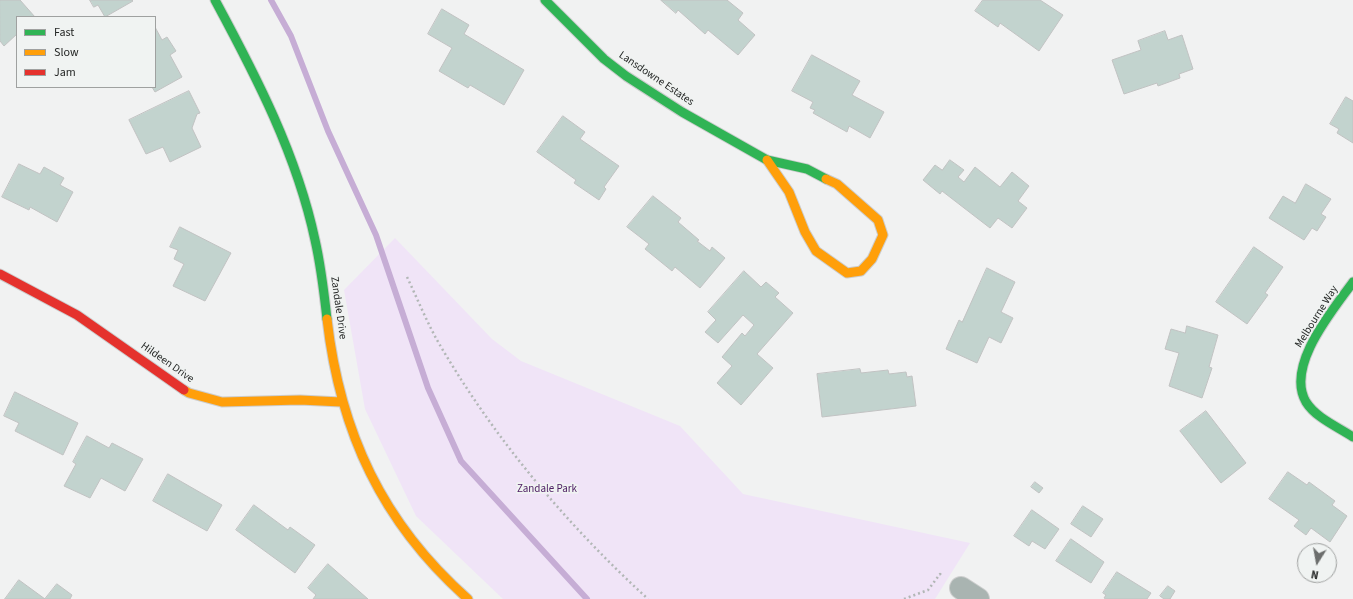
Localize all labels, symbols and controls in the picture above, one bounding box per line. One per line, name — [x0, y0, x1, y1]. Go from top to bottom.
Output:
legend — [16, 16, 156, 88]
text: Fast — [54, 24, 74, 41]
text: Slow — [54, 44, 79, 61]
street label: Lansdowne Estates — [616, 49, 696, 109]
text: Jam — [54, 64, 76, 81]
street label: Zandale Drive — [327, 276, 349, 340]
street label: Melbourne Way — [1293, 283, 1341, 351]
street label: Hildeen Drive — [138, 340, 196, 386]
park label: Zandale Park — [517, 483, 577, 497]
north arrow — [1297, 543, 1337, 583]
text: N — [1310, 566, 1320, 582]

